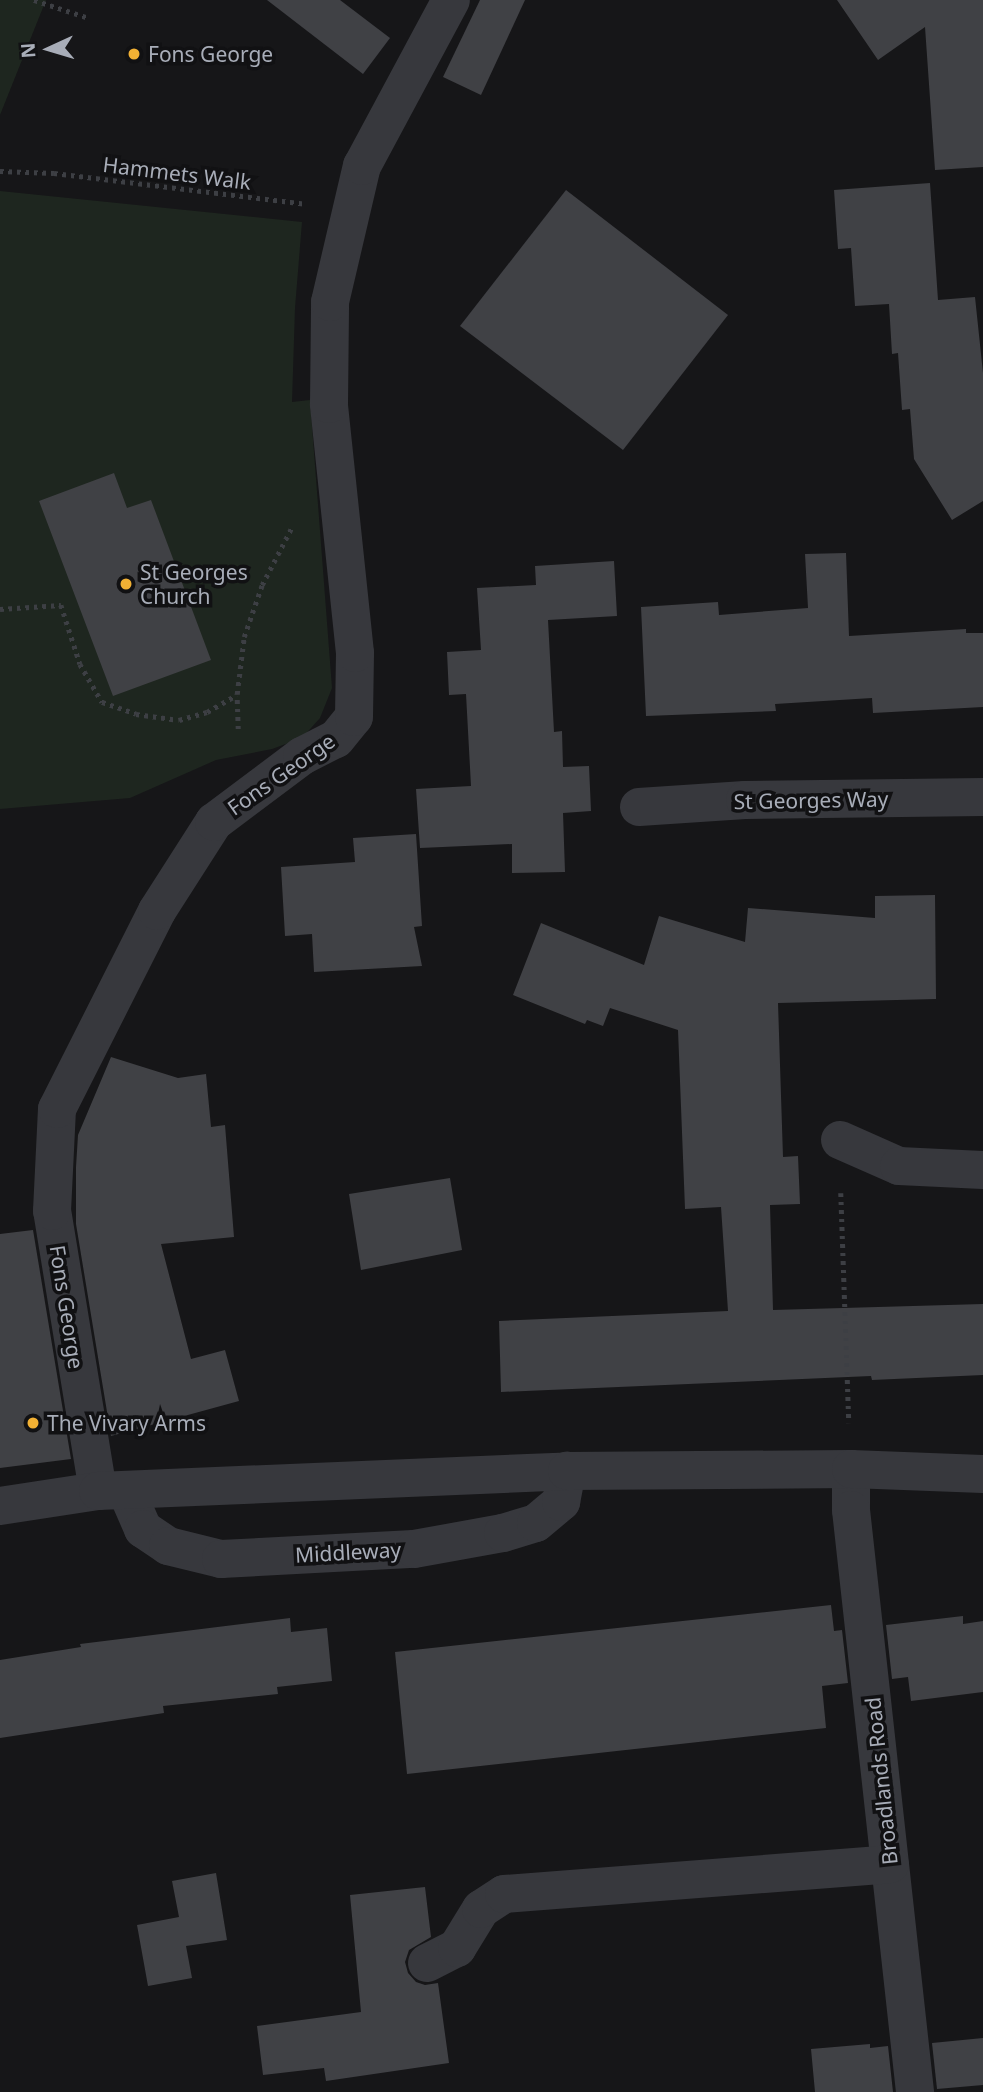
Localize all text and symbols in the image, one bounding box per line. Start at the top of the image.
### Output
north arrow [14,14,84,84]
place label: Fons George [148,41,273,67]
text: N [15,42,42,59]
marker: Fons George [126,46,142,62]
street label: Hammets Walk [101,151,253,195]
place label: St Georges Church [140,559,248,609]
marker: St Georges Church [118,576,134,592]
street label: Fons George [223,728,339,820]
street label: St Georges Way [733,786,889,814]
street label: Fons George [45,1243,89,1371]
place label: The Vivary Arms [47,1410,206,1436]
marker: The Vivary Arms [25,1415,41,1431]
street label: Middleway [294,1537,402,1567]
street label: Broadlands Road [860,1696,902,1866]

